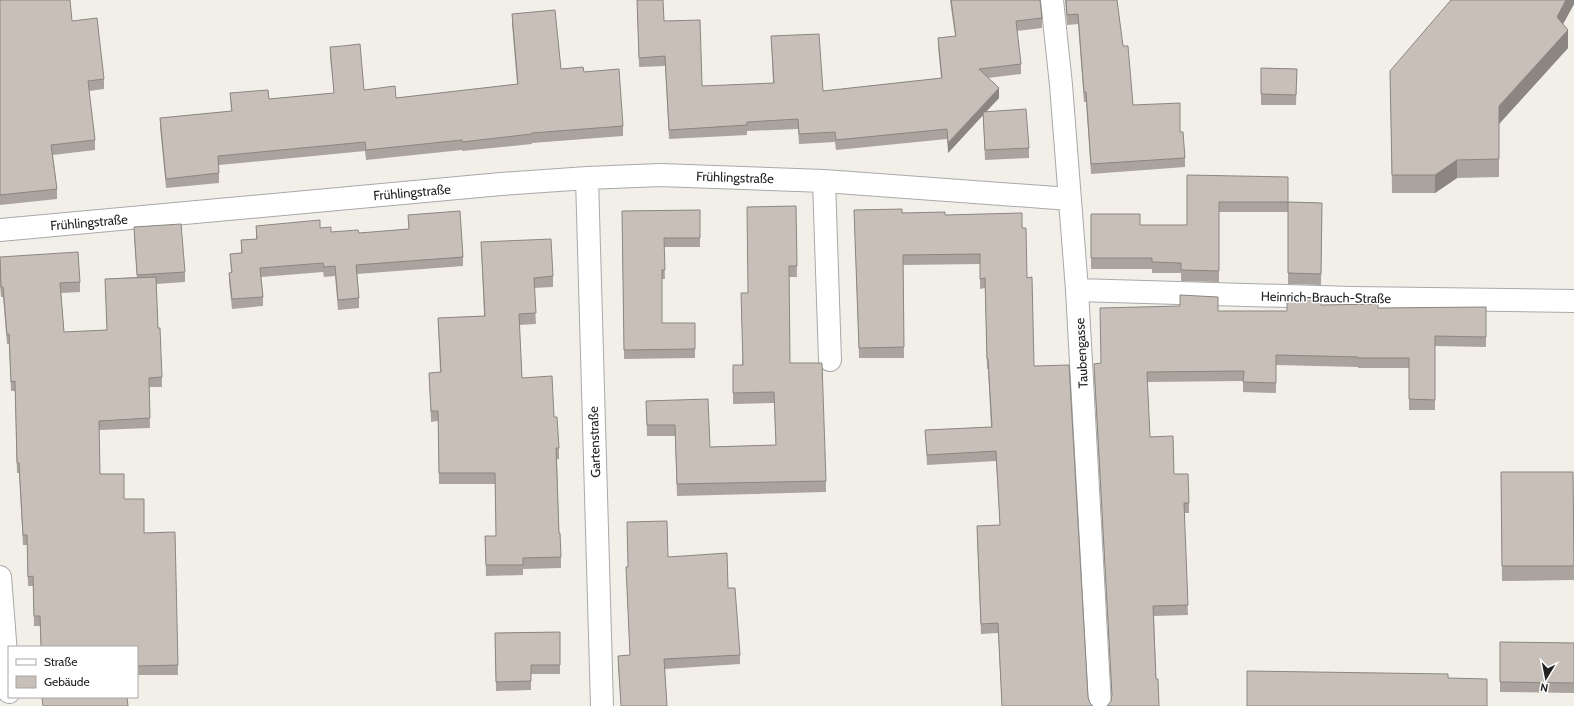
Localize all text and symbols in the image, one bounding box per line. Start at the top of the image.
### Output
street label: Frühlingstraße [696,168,775,186]
street label: Frühlingstraße [373,181,452,203]
street label: Frühlingstraße [50,211,129,233]
street label: Heinrich-Brauch-Straße [1261,288,1392,306]
street label: Taubengasse [1071,317,1091,389]
street label: Gartenstraße [585,406,603,478]
legend [8,646,138,698]
text: Straße [44,654,77,669]
north arrow [1526,658,1566,698]
text: Gebäude [44,674,90,689]
text: N [1539,680,1549,695]

